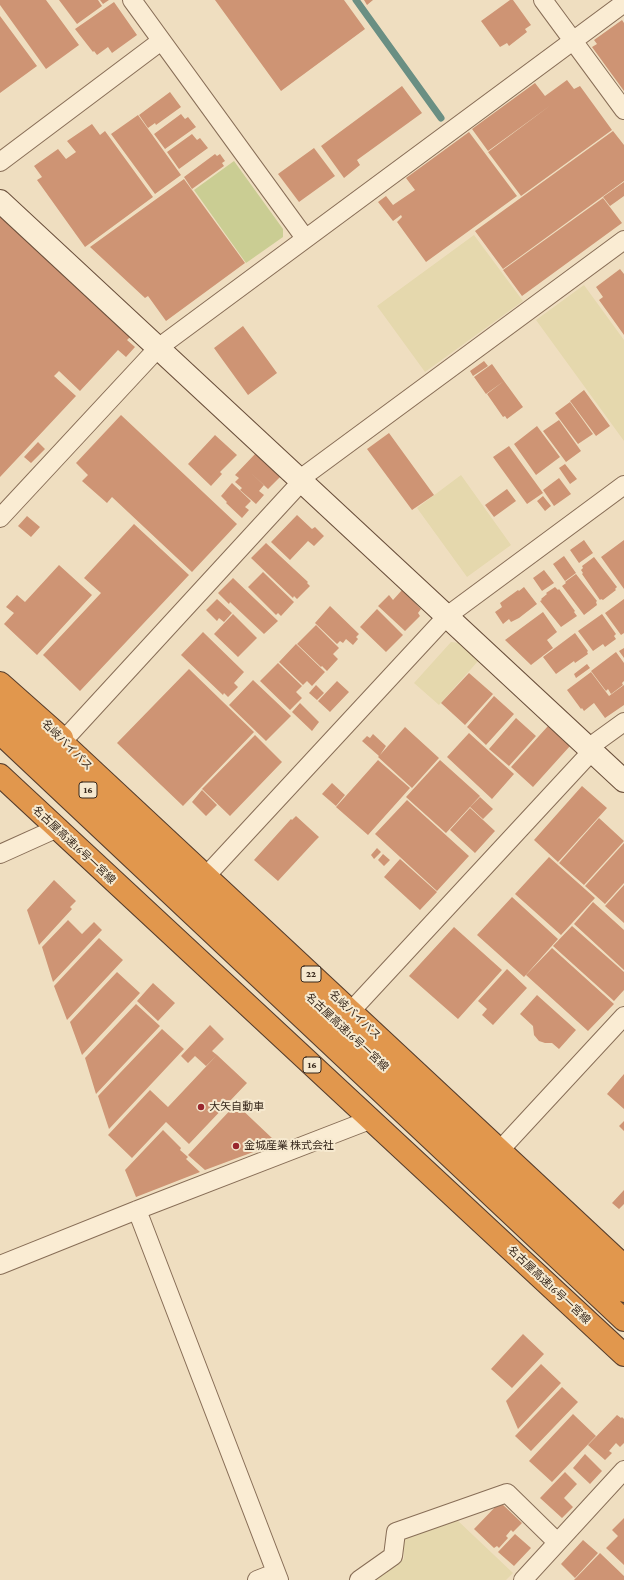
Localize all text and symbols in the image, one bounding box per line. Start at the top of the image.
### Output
street label: 名岐バイパス [39,717,95,773]
road number: 16 [79,782,97,798]
street label: 名古屋高速16号一宮線 [30,803,118,887]
road number: 22 [301,966,321,982]
street label: 名岐バイパス [326,988,384,1042]
street label: 名古屋高速16号一宮線 [303,990,391,1074]
road number: 16 [303,1057,321,1073]
place label: 大矢自動車 [209,1100,264,1114]
marker: 大矢自動車 [196,1102,206,1112]
place label: 金城産業 株式会社 [244,1139,334,1153]
marker: 金城産業 株式会社 [231,1141,241,1151]
street label: 名古屋高速16号一宮線 [505,1243,593,1327]

